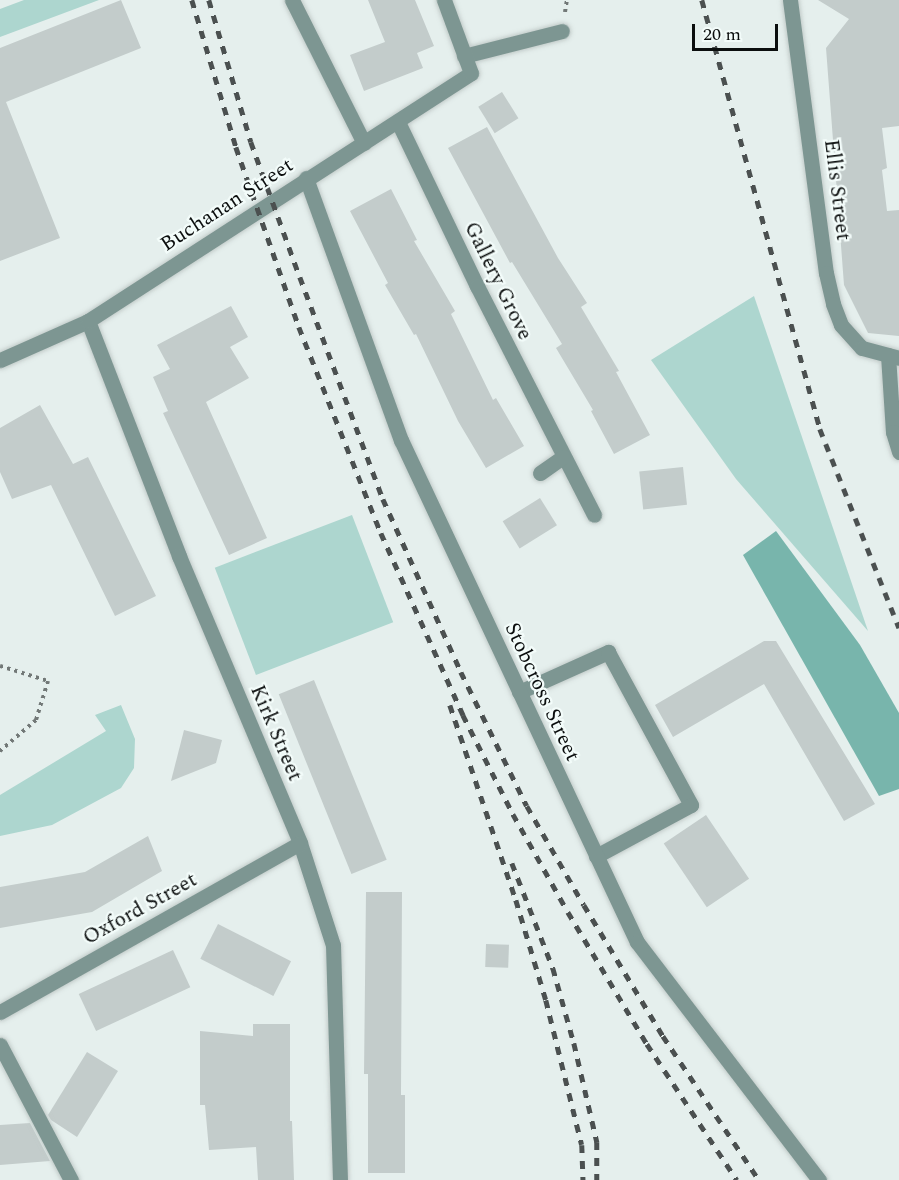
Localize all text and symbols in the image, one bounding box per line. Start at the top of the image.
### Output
scale bar [695,12,780,50]
text: 20 m [703,21,741,48]
street label: Ellis Street [818,138,856,242]
street label: Buchanan Street [156,153,298,257]
street label: Gallery Grove [459,218,537,344]
street label: Stobcross Street [499,619,585,765]
street label: Kirk Street [244,681,308,785]
street label: Oxford Street [79,867,201,951]

